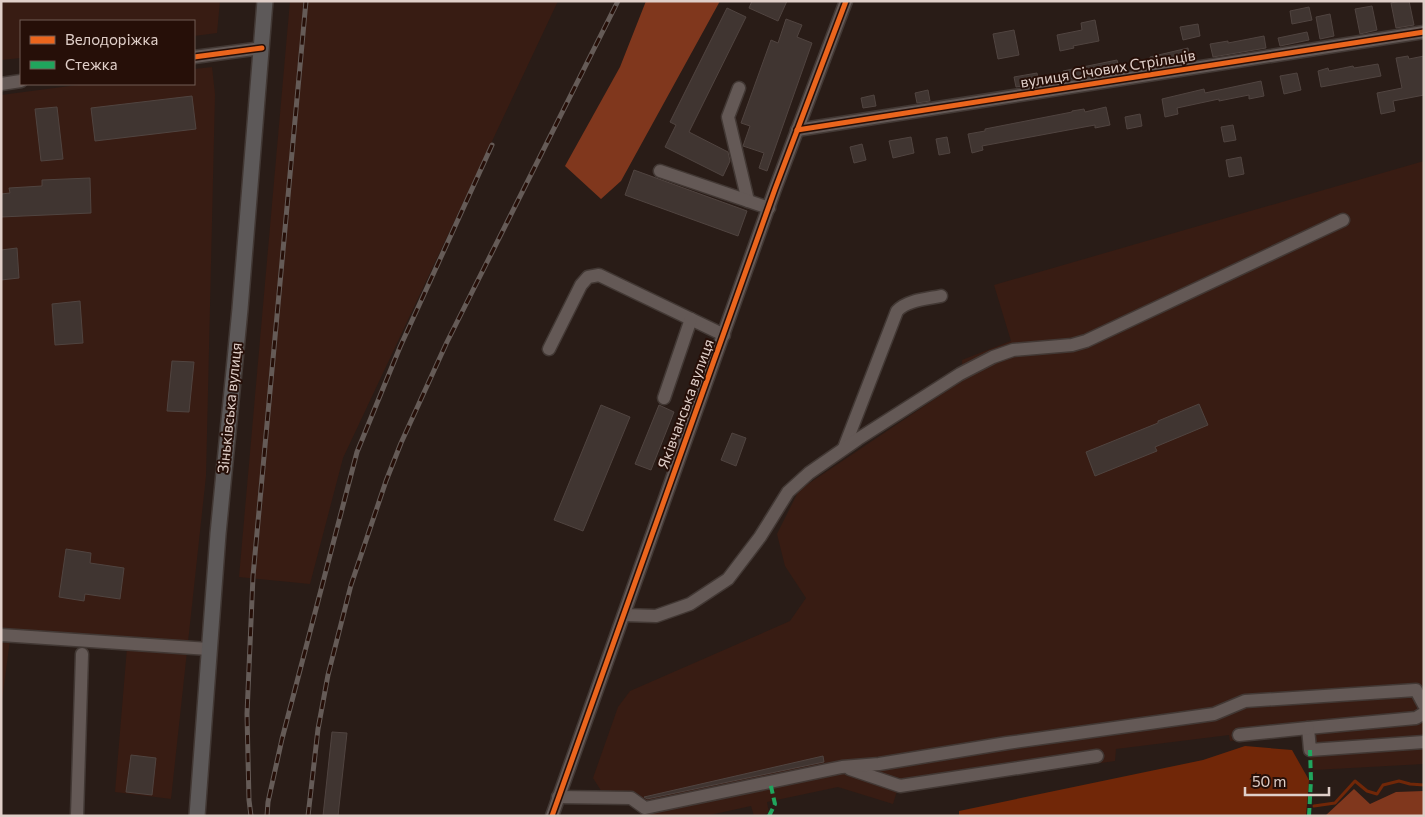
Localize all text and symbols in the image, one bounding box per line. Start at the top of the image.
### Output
legend [20,20,195,85]
text: Велодоріжка [65,30,158,48]
street label: вулиця Січових Стрільців [1019,45,1197,91]
text: Стежка [65,55,118,73]
street label: Яківчанська вулиця [653,336,717,471]
street label: Зіньківська вулиця [213,342,245,474]
scale bar [1245,764,1329,796]
text: 50 m [1252,772,1286,790]

